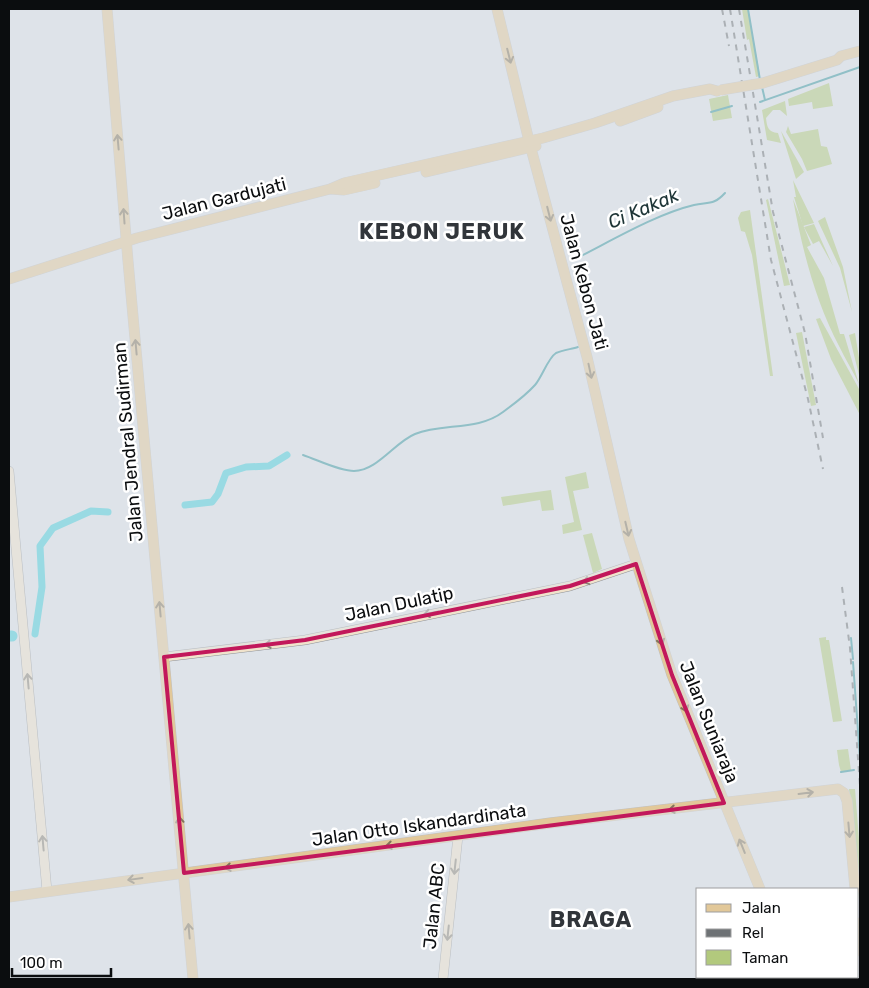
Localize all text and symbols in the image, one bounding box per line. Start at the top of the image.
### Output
one-way arrow [505,48,514,64]
one-way arrow [114,135,123,151]
street label: Jalan Gardujati [160,173,288,225]
water label: Ci Kakak [604,183,682,234]
one-way arrow [545,205,555,221]
one-way arrow [120,208,129,224]
street label: Jalan Kebon Jati [555,211,613,353]
district label: KEBON JERUK [359,218,525,245]
one-way arrow [131,339,140,355]
street label: Jalan Jendral Sudirman [108,341,148,543]
one-way arrow [586,363,596,379]
one-way arrow [623,521,632,537]
one-way arrow [582,575,598,585]
street label: Jalan Dulatip [343,582,455,626]
one-way arrow [155,601,165,617]
one-way arrow [424,609,440,619]
one-way arrow [655,630,665,646]
one-way arrow [264,639,280,649]
street label: Jalan Suniaraja [675,658,743,786]
one-way arrow [23,673,33,689]
one-way arrow [679,697,689,712]
one-way arrow [797,788,813,798]
street label: Jalan Otto Iskandardinata [310,799,528,851]
one-way arrow [668,804,684,814]
one-way arrow [175,816,184,832]
one-way arrow [845,822,854,838]
one-way arrow [38,835,48,851]
one-way arrow [737,839,746,854]
one-way arrow [385,840,401,850]
one-way arrow [450,859,460,875]
one-way arrow [224,862,240,872]
street label: Jalan ABC [419,862,449,950]
one-way arrow [128,874,144,884]
legend [696,888,859,978]
text: Jalan [742,899,781,917]
district label: BRAGA [550,906,632,933]
one-way arrow [184,923,194,939]
text: Rel [742,924,764,942]
one-way arrow [443,925,453,941]
scale bar [12,946,111,978]
text: Taman [742,949,788,967]
text: 100 m [20,954,62,972]

